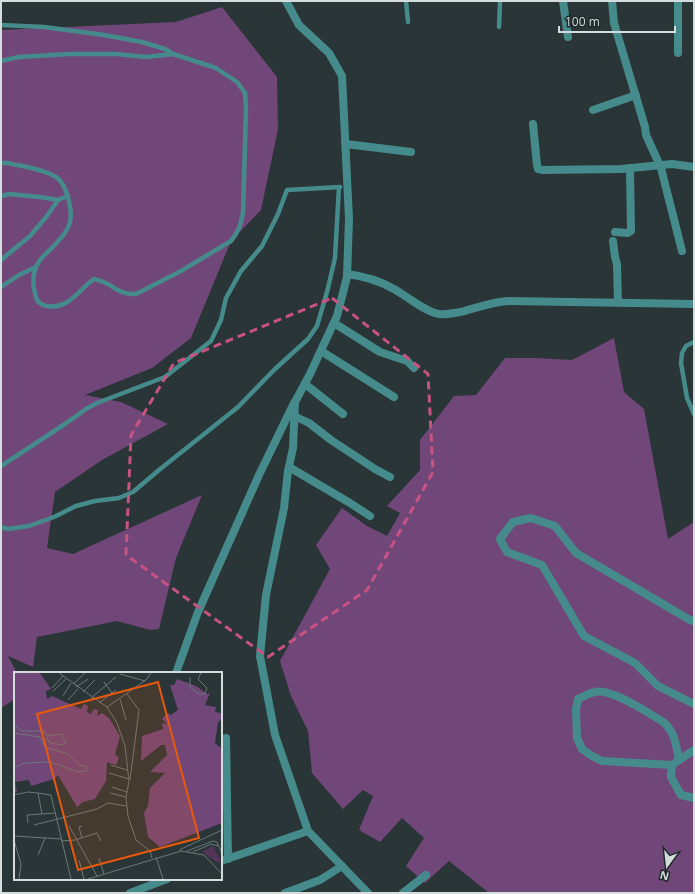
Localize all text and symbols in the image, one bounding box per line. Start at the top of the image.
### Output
scale bar [559,8,675,34]
text: 100 m [565,13,600,30]
inset map [14,672,222,880]
north arrow [647,846,687,886]
text: N [658,868,671,885]

